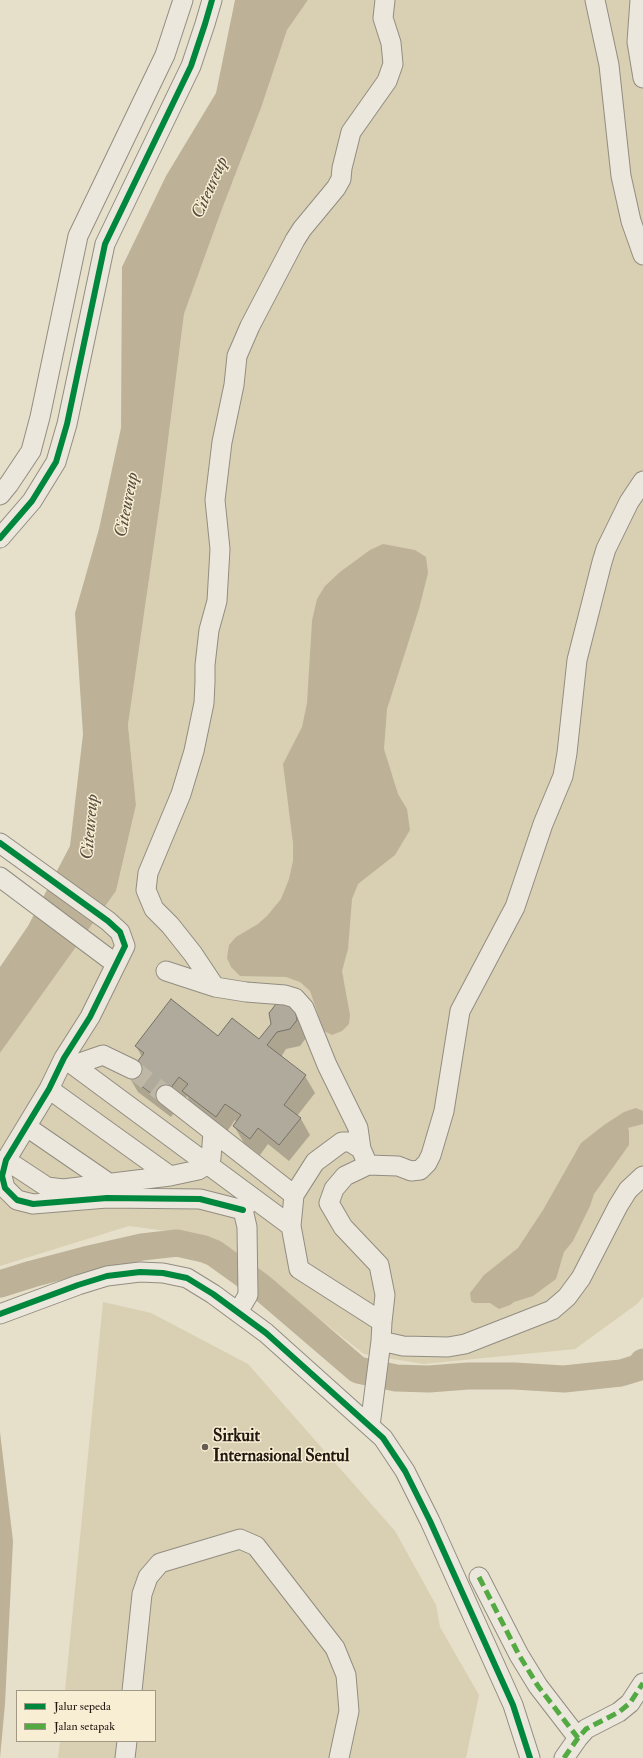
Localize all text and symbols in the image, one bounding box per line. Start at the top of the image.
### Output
water label: Citeureup [188,154,234,222]
water label: Citeureup [111,471,145,539]
water label: Citeureup [77,793,105,861]
place label: Sirkuit Internasional Sentul [213,1427,349,1467]
marker: Sirkuit Internasional Sentul [200,1442,210,1452]
legend [16,1690,156,1742]
text: Jalur sepeda [54,1699,111,1714]
text: Jalan setapak [54,1719,115,1734]

